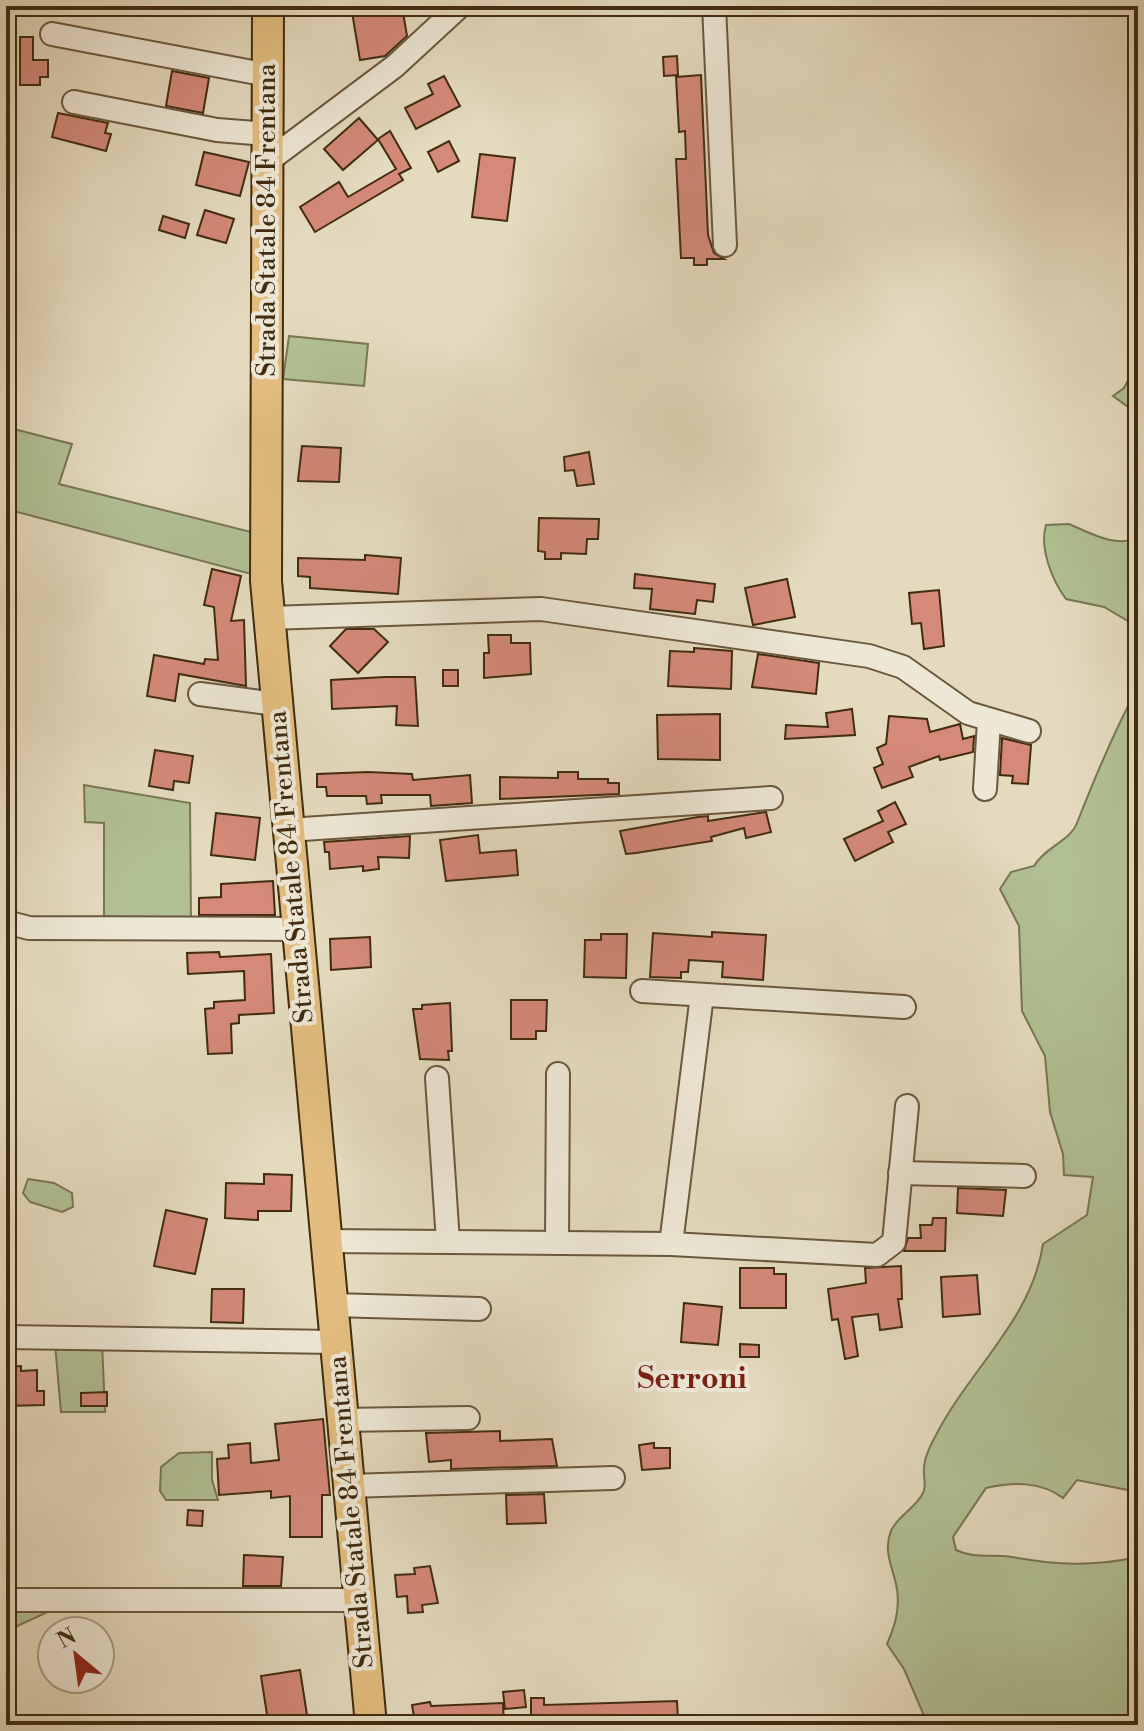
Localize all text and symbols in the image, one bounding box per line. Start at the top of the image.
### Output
street label: Strada Statale 84 Frentana [251,62,283,377]
street label: Strada Statale 84 Frentana [261,709,321,1025]
street label: Strada Statale 84 Frentana [321,1354,381,1670]
district label: Serroni [637,1360,747,1398]
north arrow [36,1615,116,1695]
text: N [53,1623,82,1655]

